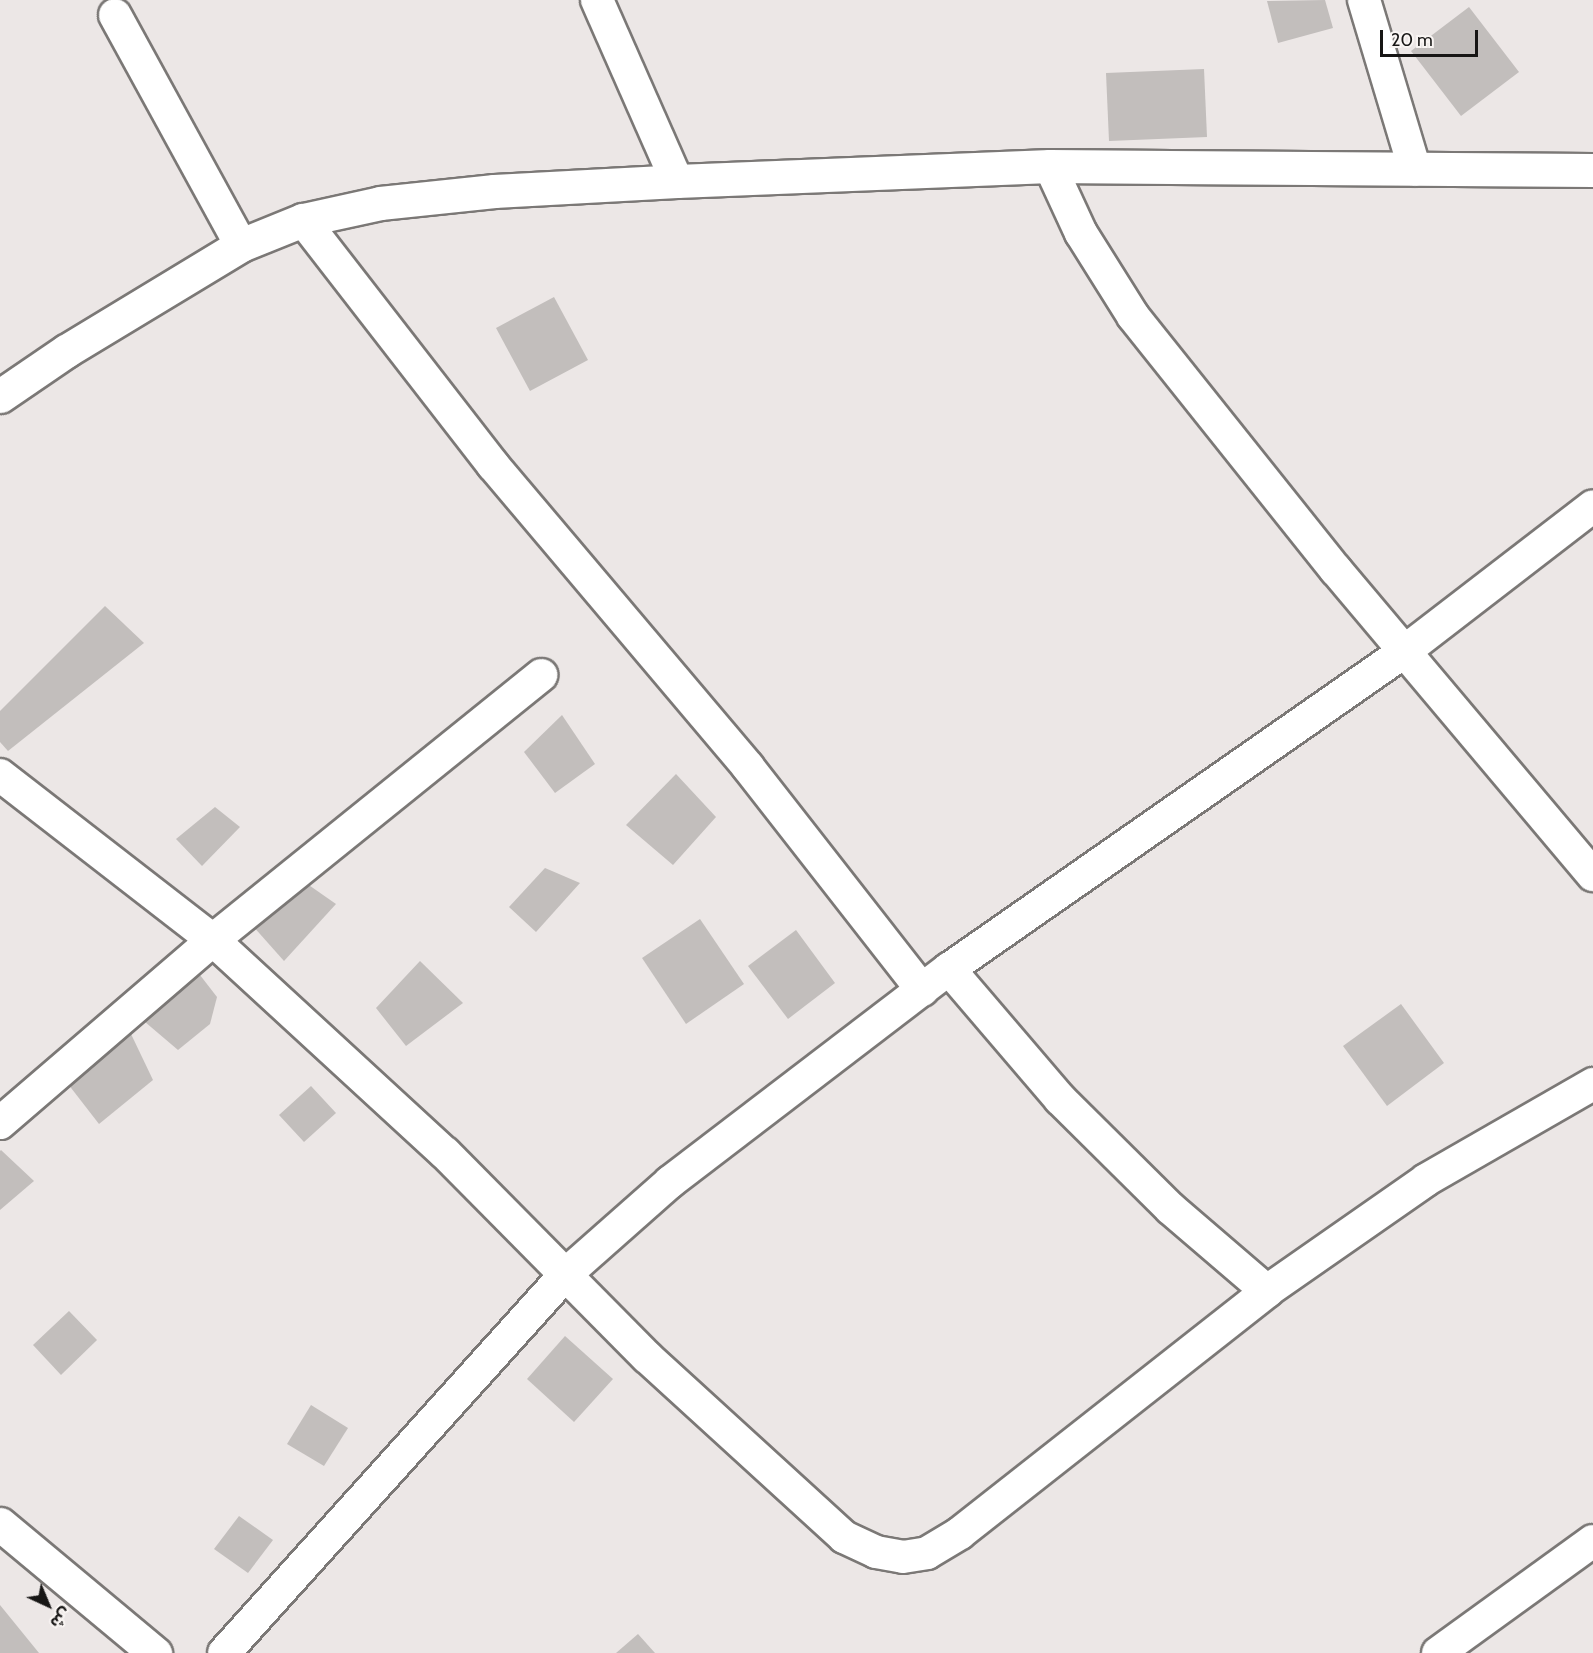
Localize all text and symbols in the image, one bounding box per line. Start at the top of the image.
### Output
scale bar [1383,18,1480,56]
text: 20 m [1391,29,1433,51]
north arrow [18,1575,78,1635]
text: ش [46,1604,75,1633]

